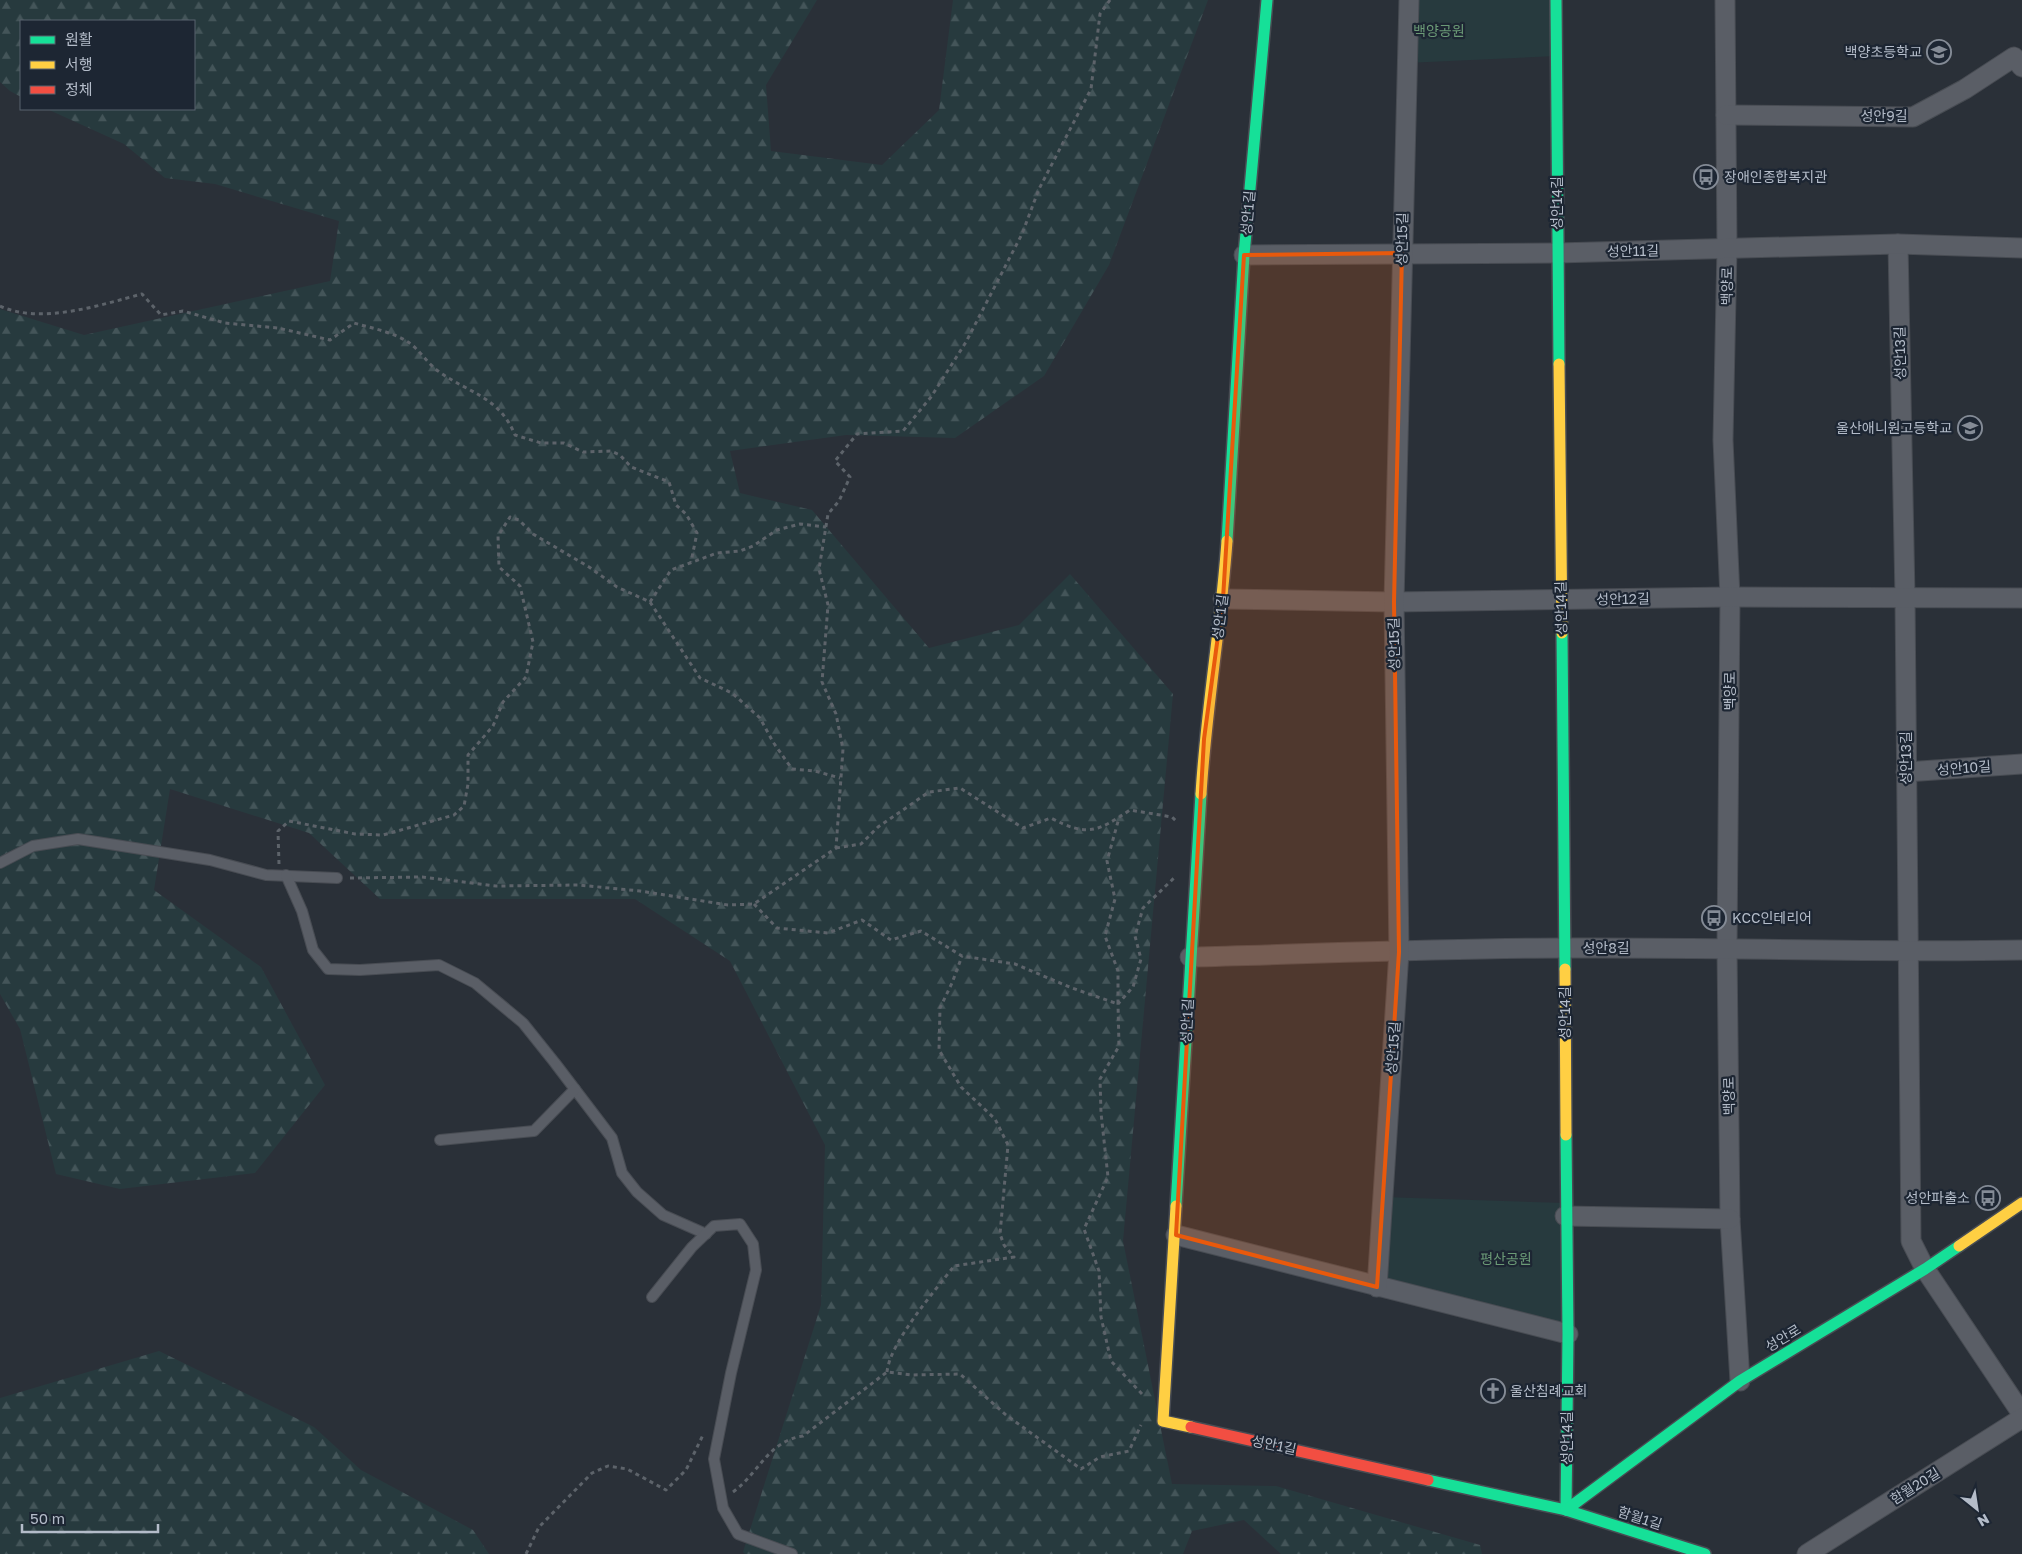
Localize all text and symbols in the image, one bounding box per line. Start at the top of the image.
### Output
legend [20,20,195,110]
park label: 백양공원 [1413,22,1465,39]
text: 원활 [65,30,93,48]
school or university icon: 백양초등학교 [1926,39,1952,65]
place label: 백양초등학교 [1845,43,1922,60]
text: 서행 [65,55,93,73]
text: 정체 [65,80,93,98]
street label: 성안9길 [1860,107,1908,124]
bus stop icon: 장애인종합복지관 [1693,164,1719,190]
place label: 장애인종합복지관 [1724,168,1827,185]
street label: 성안14길 [1548,176,1565,230]
street label: 성안1길 [1237,190,1258,236]
street label: 성안15길 [1393,212,1410,266]
street label: 성안11길 [1607,242,1659,259]
street label: 백양로 [1718,266,1735,305]
street label: 성안13길 [1891,326,1908,380]
school or university icon: 울산애니원고등학교 [1957,415,1983,441]
place label: 울산애니원고등학교 [1836,419,1952,436]
street label: 성안14길 [1552,581,1569,635]
street label: 성안12길 [1596,590,1650,607]
street label: 성안1길 [1208,593,1231,641]
street label: 성안15길 [1385,617,1402,671]
street label: 백양로 [1721,672,1738,710]
street label: 성안13길 [1897,731,1914,785]
street label: 성안10길 [1936,757,1992,778]
bus stop icon: KCC인테리어 [1701,905,1727,931]
place label: KCC인테리어 [1732,909,1812,926]
street label: 성안8길 [1582,939,1630,956]
street label: 성안14길 [1556,986,1573,1040]
street label: 성안1길 [1177,998,1196,1044]
street label: 성안15길 [1382,1021,1403,1075]
street label: 백양로 [1720,1076,1737,1115]
bus stop icon: 성안파출소 [1975,1185,2001,1211]
place label: 성안파출소 [1906,1189,1970,1206]
park label: 평산공원 [1480,1250,1532,1267]
street label: 성안로 [1762,1320,1804,1355]
church icon: 울산침례교회 [1480,1378,1506,1404]
place label: 울산침례교회 [1510,1382,1587,1399]
street label: 성안14길 [1558,1411,1575,1465]
street label: 성안1길 [1250,1431,1298,1458]
street label: 함월20길 [1887,1464,1943,1507]
north arrow [1952,1484,2002,1534]
scale bar [22,1502,159,1534]
street label: 함월1길 [1616,1502,1664,1533]
text: 50 m [30,1509,65,1527]
text: N [1975,1511,1993,1531]

